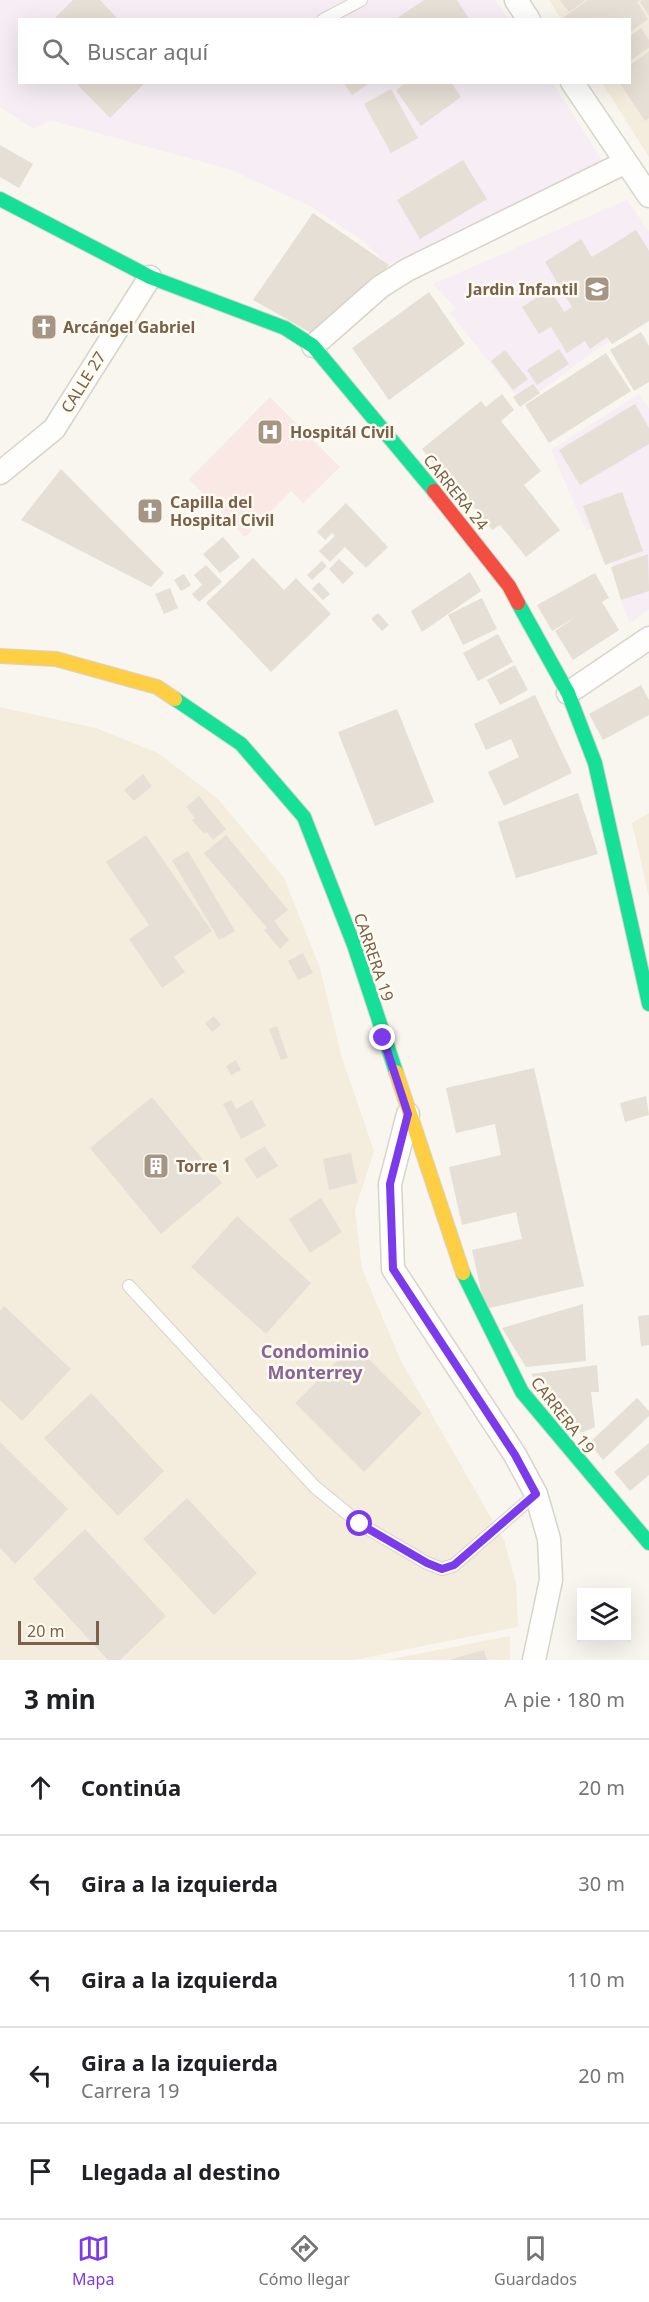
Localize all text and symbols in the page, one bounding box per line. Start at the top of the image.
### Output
search box [18,18,631,84]
icon: search [39,35,72,68]
text: Buscar aquí [87,36,208,66]
school or university icon: Jardin Infantil [582,274,612,304]
place label: Jardin Infantil [466,278,578,300]
church icon: Arcángel Gabriel [29,312,59,342]
place label: Arcángel Gabriel [63,316,195,338]
street label: CALLE 27 [56,347,110,417]
hospital icon: Hospitál Civil [255,417,285,447]
place label: Hospitál Civil [290,421,394,443]
street label: CARRERA 24 [419,449,493,535]
place label: Capilla del Hospital Civil [170,491,274,531]
church icon: Capilla del Hospital Civil [135,496,165,526]
street label: CARRERA 19 [349,910,399,1004]
route end [369,1024,395,1050]
building icon: Torre 1 [141,1151,171,1181]
place label: Torre 1 [176,1155,231,1177]
district label: Condominio Monterrey [261,1339,369,1384]
street label: CARRERA 19 [526,1372,600,1458]
route start [346,1510,372,1536]
map controls [577,1588,631,1642]
button: layers [577,1588,631,1642]
scale bar [18,1618,99,1646]
text: 20 m [27,1620,64,1642]
text: 3 min [24,1681,96,1717]
text: A pie · 180 m [504,1686,625,1713]
icon: ahead [24,1771,57,1804]
text: Continúa [81,1772,181,1802]
text: 20 m [578,1774,625,1801]
icon: left [24,1867,57,1900]
text: Gira a la izquierda [81,1868,278,1898]
text: 30 m [578,1870,625,1897]
icon: left [24,1963,57,1996]
text: Gira a la izquierda [81,1964,278,1994]
text: 110 m [567,1966,625,1993]
text: Gira a la izquierda [81,2047,278,2077]
icon: left [24,2059,57,2092]
text: 20 m [578,2062,625,2089]
text: Carrera 19 [81,2077,179,2104]
icon: arrive [24,2155,57,2188]
text: Llegada al destino [81,2156,281,2186]
tab: Mapa [72,2232,114,2290]
tab: Cómo llegar [259,2232,350,2290]
tab: Guardados [494,2232,577,2290]

